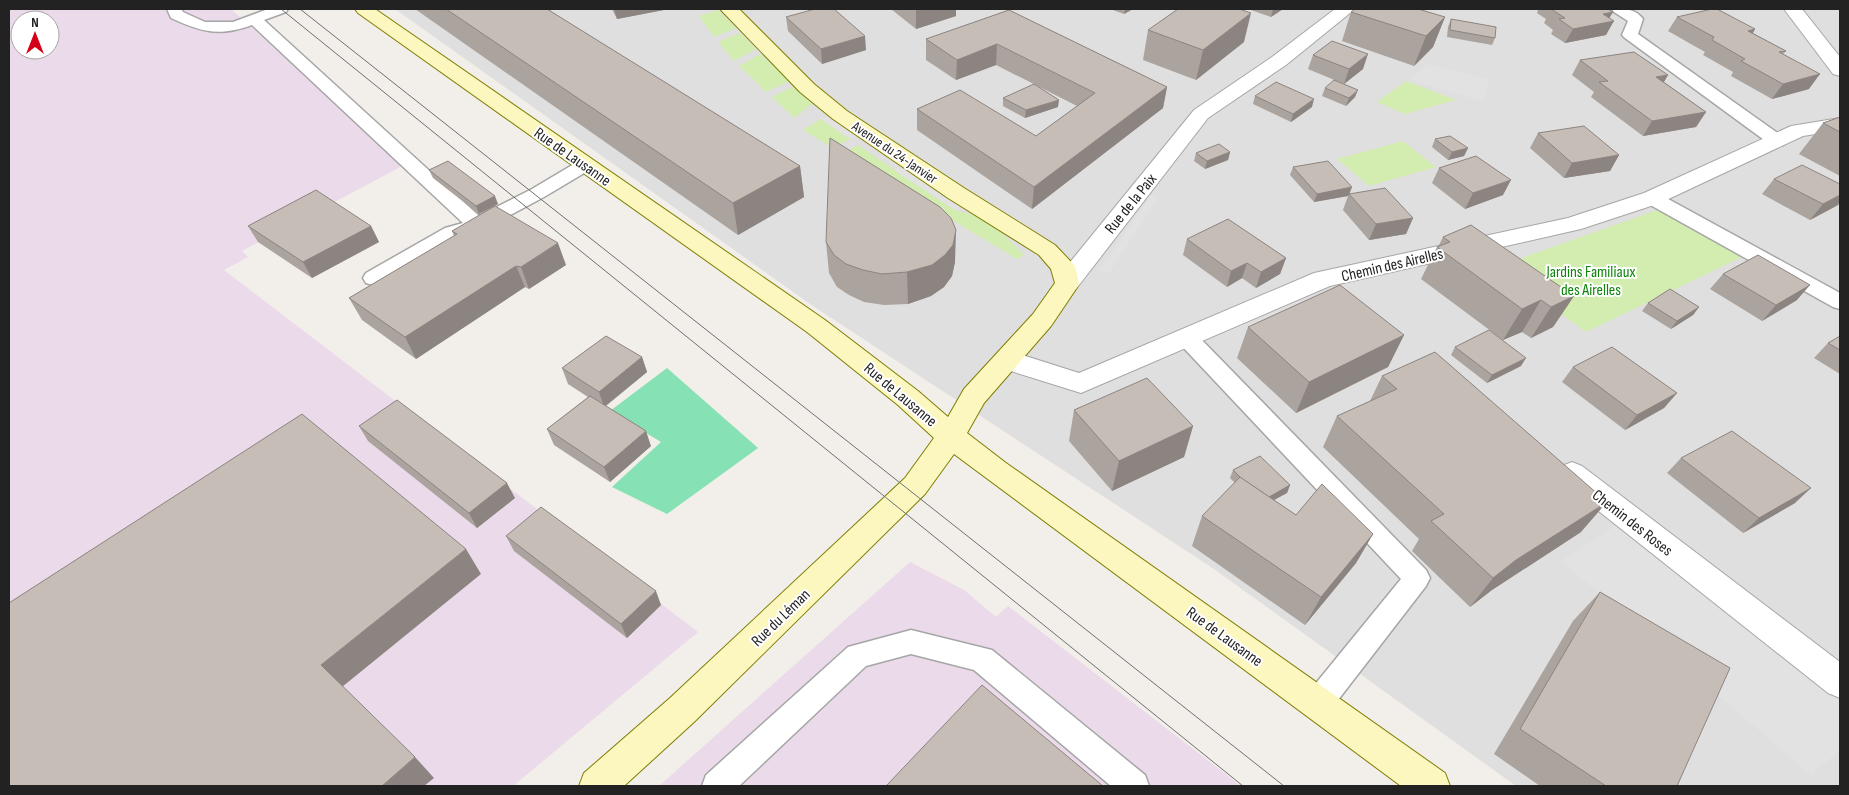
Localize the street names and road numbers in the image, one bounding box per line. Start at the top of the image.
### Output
street label: Avenue du 24-Janvier [848,117,941,187]
street label: Rue de Lausanne [530,124,614,191]
street label: Rue de la Paix [1101,170,1161,238]
street label: Chemin des Airelles [1340,244,1445,286]
street label: Rue de Lausanne [860,359,940,431]
street label: Chemin des Roses [1588,486,1676,561]
street label: Rue du Léman [748,585,814,651]
street label: Rue de Lausanne [1182,603,1266,671]

